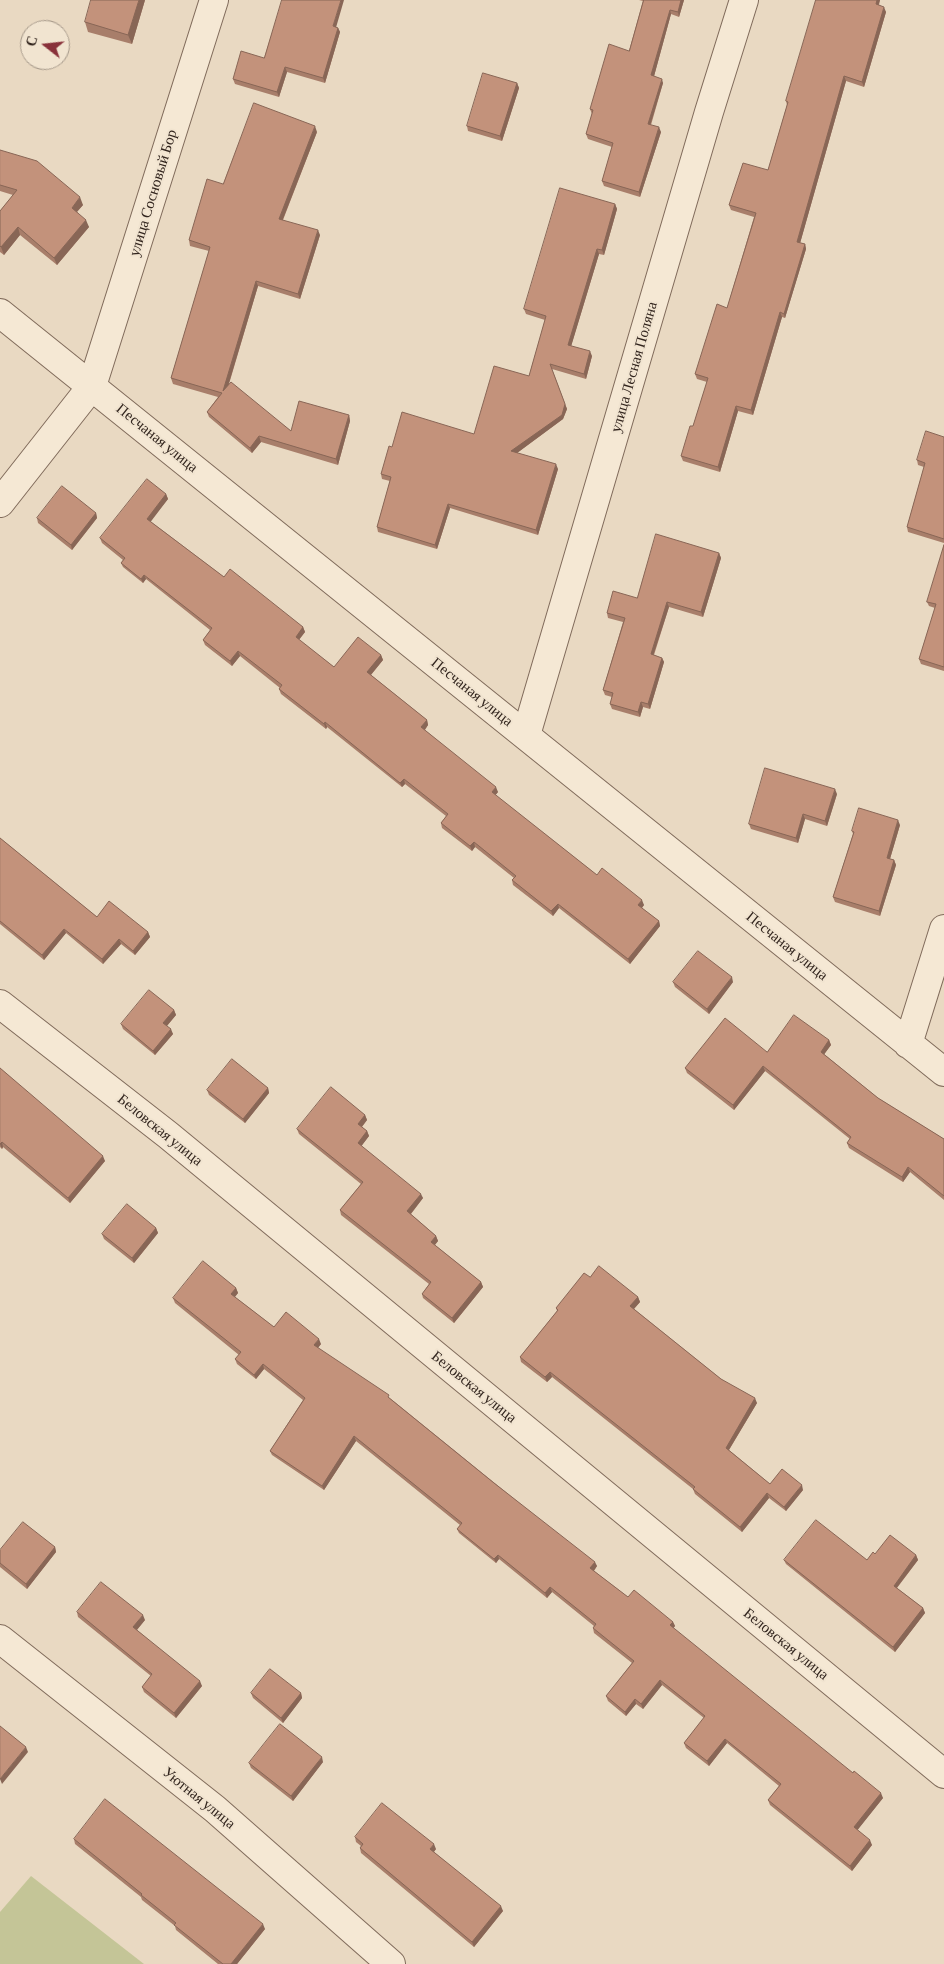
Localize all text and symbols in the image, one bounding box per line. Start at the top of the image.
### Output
north arrow [20,20,70,70]
text: С [22,34,41,48]
street label: улица Сосновый Бор [125,127,181,259]
street label: улица Лесная Поляна [607,300,661,434]
street label: Песчаная улица [113,400,201,476]
street label: Песчаная улица [428,654,516,730]
street label: Песчаная улица [743,908,831,984]
street label: Беловская улица [114,1090,206,1170]
street label: Беловская улица [428,1347,520,1427]
street label: Беловская улица [740,1604,832,1684]
street label: Уютная улица [159,1763,239,1833]

